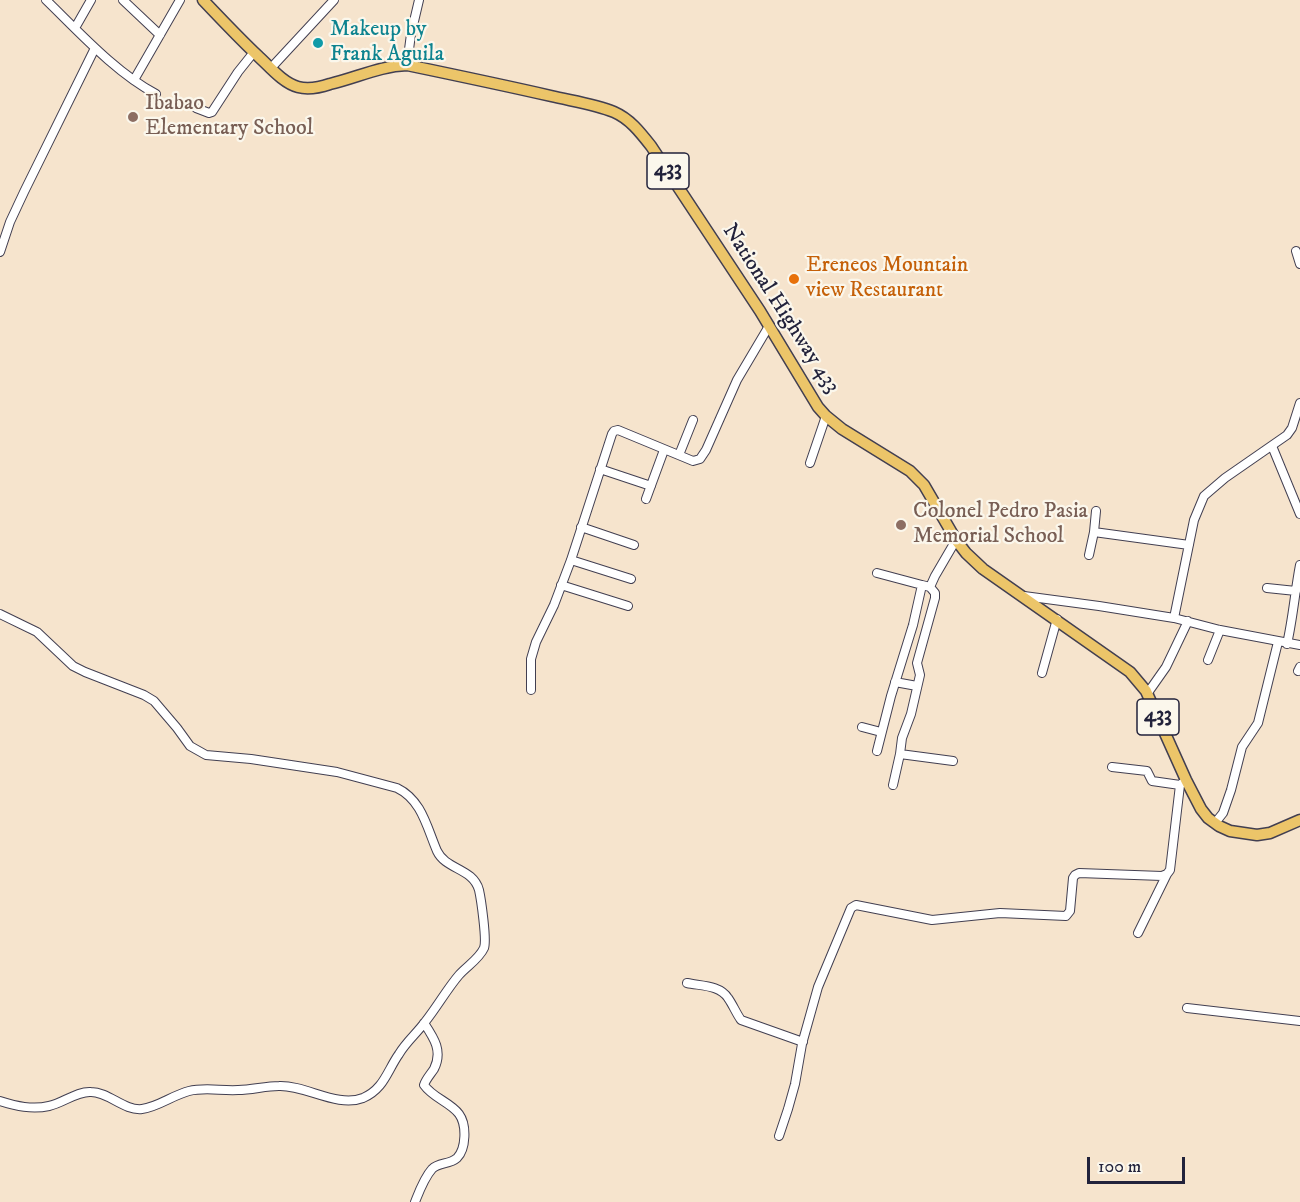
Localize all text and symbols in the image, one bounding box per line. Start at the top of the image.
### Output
place label: Makeup by Frank Aguila [330,17,444,68]
marker: Makeup by Frank Aguila [311,36,325,50]
place label: Ibabao Elementary School [145,91,313,142]
marker: Ibabao Elementary School [126,110,140,124]
road number: 433 [647,153,689,189]
street label: National Highway 433 [715,220,845,398]
place label: Ereneos Mountain view Restaurant [806,253,968,304]
marker: Ereneos Mountain view Restaurant [787,272,801,286]
place label: Colonel Pedro Pasia Memorial School [913,499,1088,550]
marker: Colonel Pedro Pasia Memorial School [894,518,908,532]
road number: 433 [1137,699,1179,735]
scale bar [1090,1145,1188,1183]
text: 100 m [1098,1156,1141,1178]

